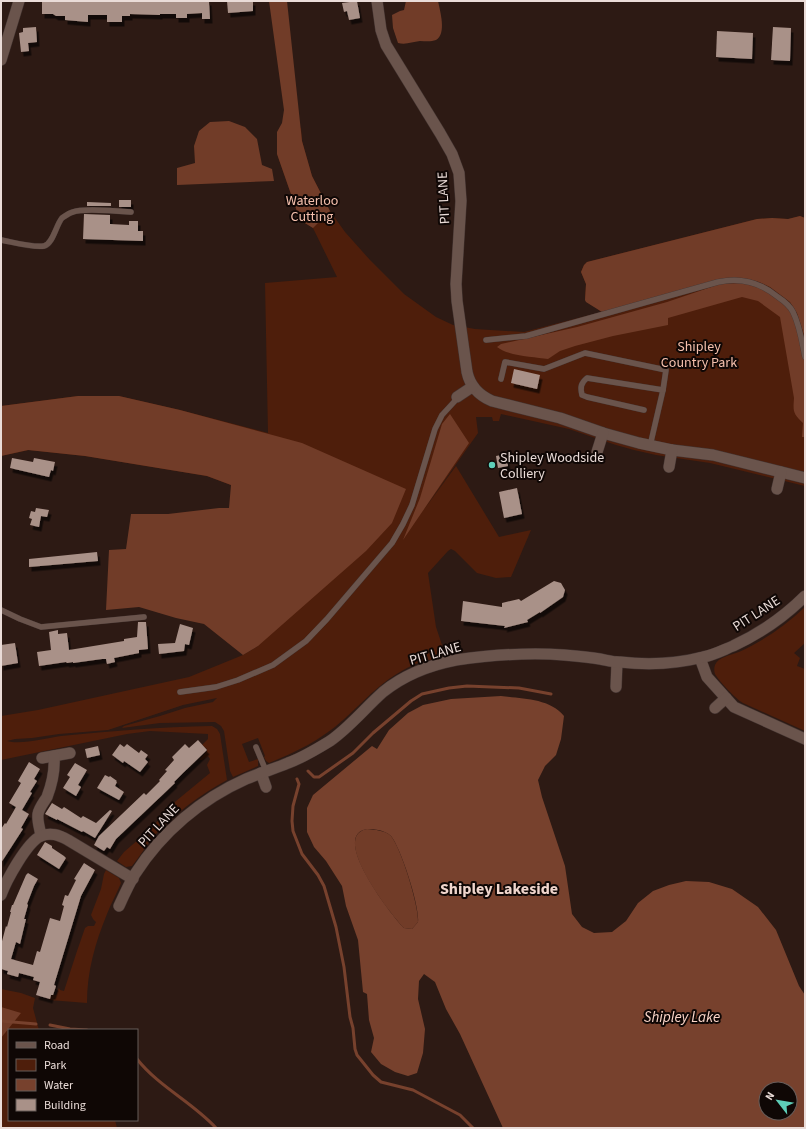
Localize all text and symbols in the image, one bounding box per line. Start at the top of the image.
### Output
street label: PIT LANE [433,171,455,225]
park label: Waterloo Cutting [286,191,338,227]
park label: Shipley Country Park [661,337,737,373]
place label: Shipley Woodside Colliery [500,448,604,484]
marker: Shipley Woodside Colliery [487,460,497,470]
street label: PIT LANE [729,591,784,637]
street label: PIT LANE [407,637,463,671]
street label: PIT LANE [133,800,184,852]
district label: Shipley Lakeside [440,878,558,900]
water label: Shipley Lake [644,1007,720,1028]
legend [8,1029,138,1121]
text: Road [44,1037,70,1054]
text: Park [44,1057,66,1074]
text: Water [44,1077,74,1094]
north arrow [758,1081,798,1121]
text: N [762,1089,778,1103]
text: Building [44,1097,86,1114]

